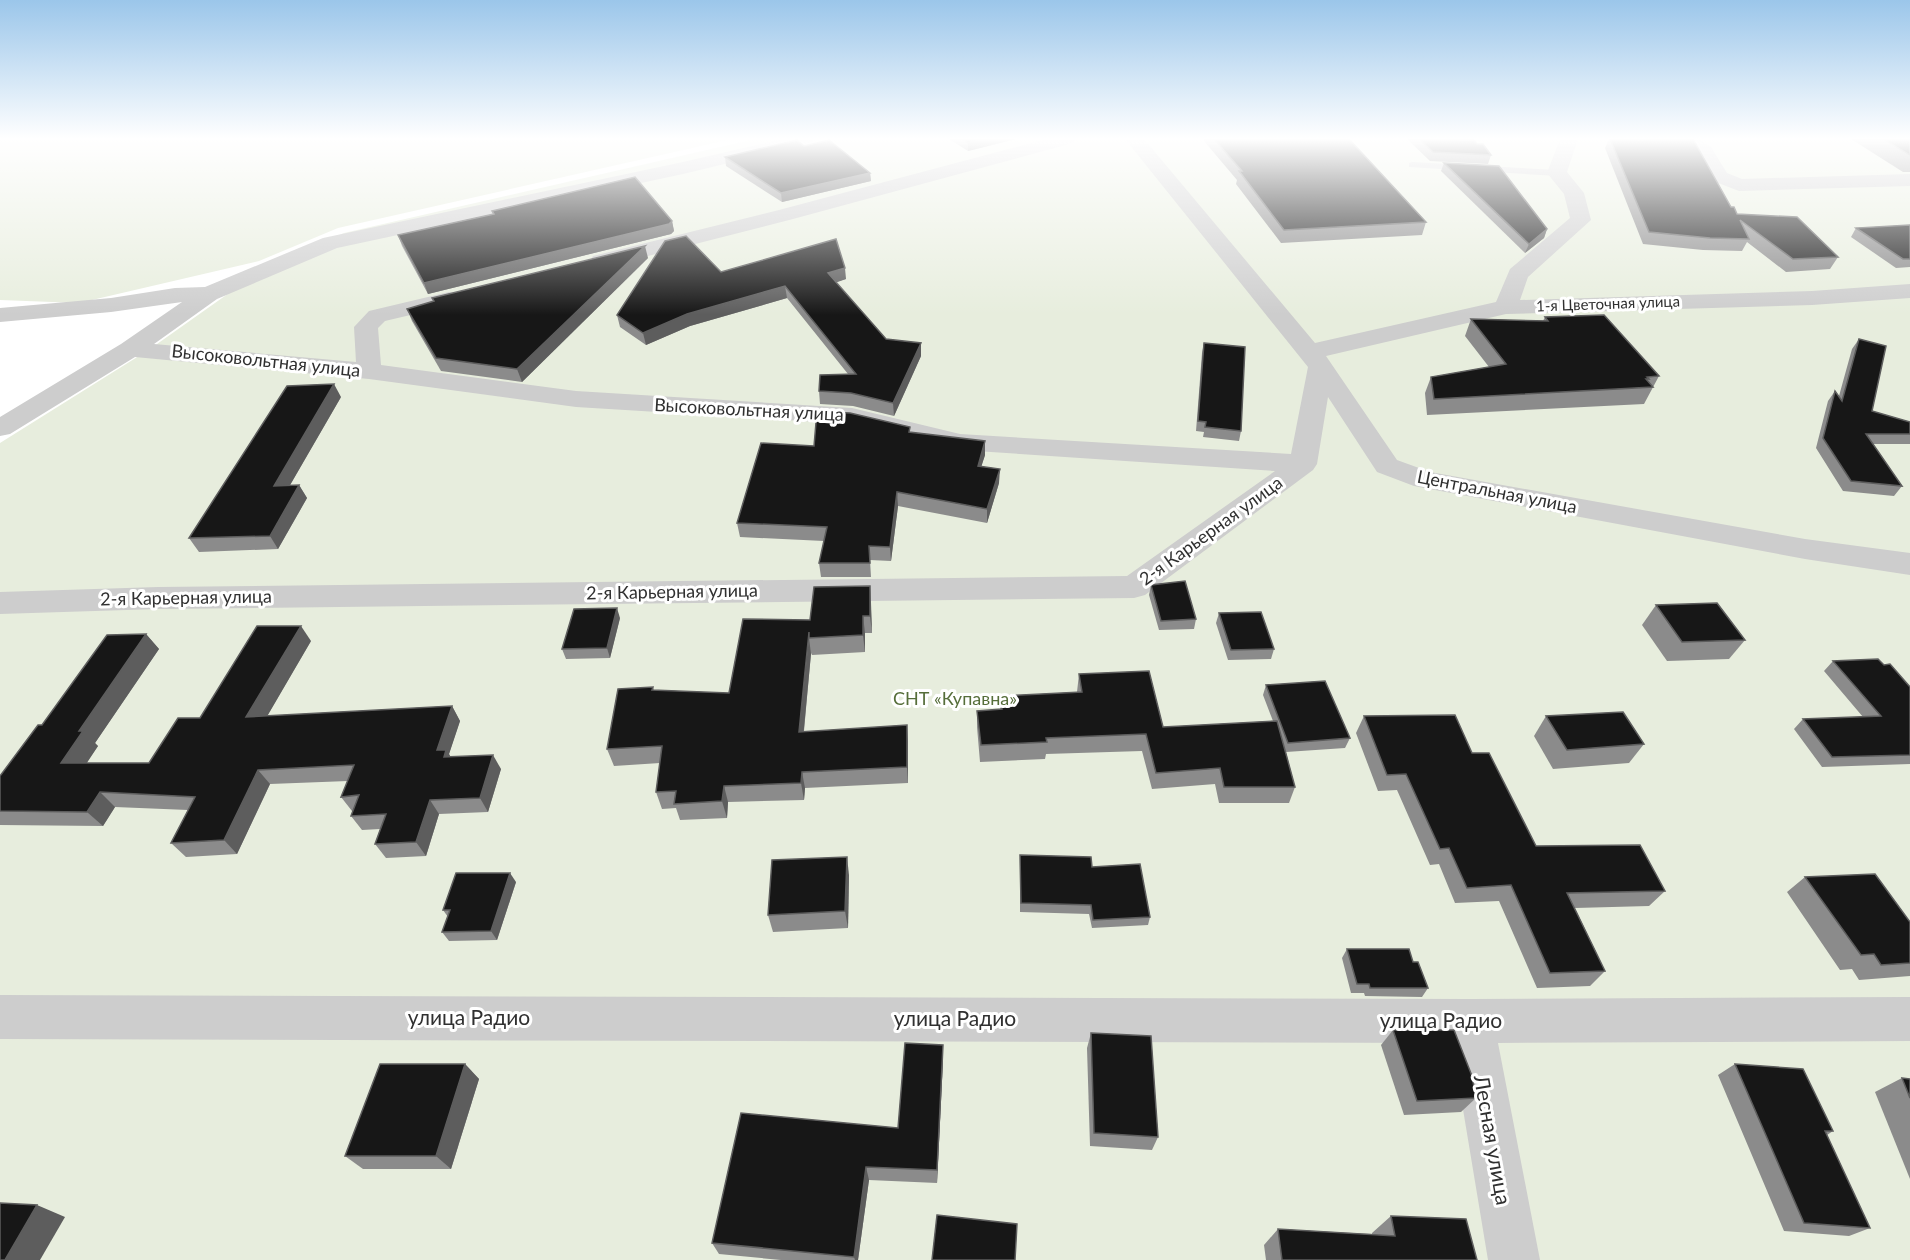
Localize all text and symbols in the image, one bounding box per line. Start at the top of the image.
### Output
street label: 1-я Цветочная улица [1536,291,1680,315]
street label: Высоковольтная улица [171,339,362,381]
street label: Высоковольтная улица [654,393,844,425]
street label: Центральная улица [1416,465,1579,517]
street label: 2-я Карьерная улица [1135,471,1286,589]
street label: 2-я Карьерная улица [586,579,758,603]
street label: 2-я Карьерная улица [100,585,272,609]
park label: СНТ «Купавна» [893,687,1017,709]
street label: улица Радио [408,1004,530,1029]
street label: улица Радио [894,1005,1016,1030]
street label: улица Радио [1380,1007,1502,1032]
street label: Лесная улица [1470,1072,1517,1207]

